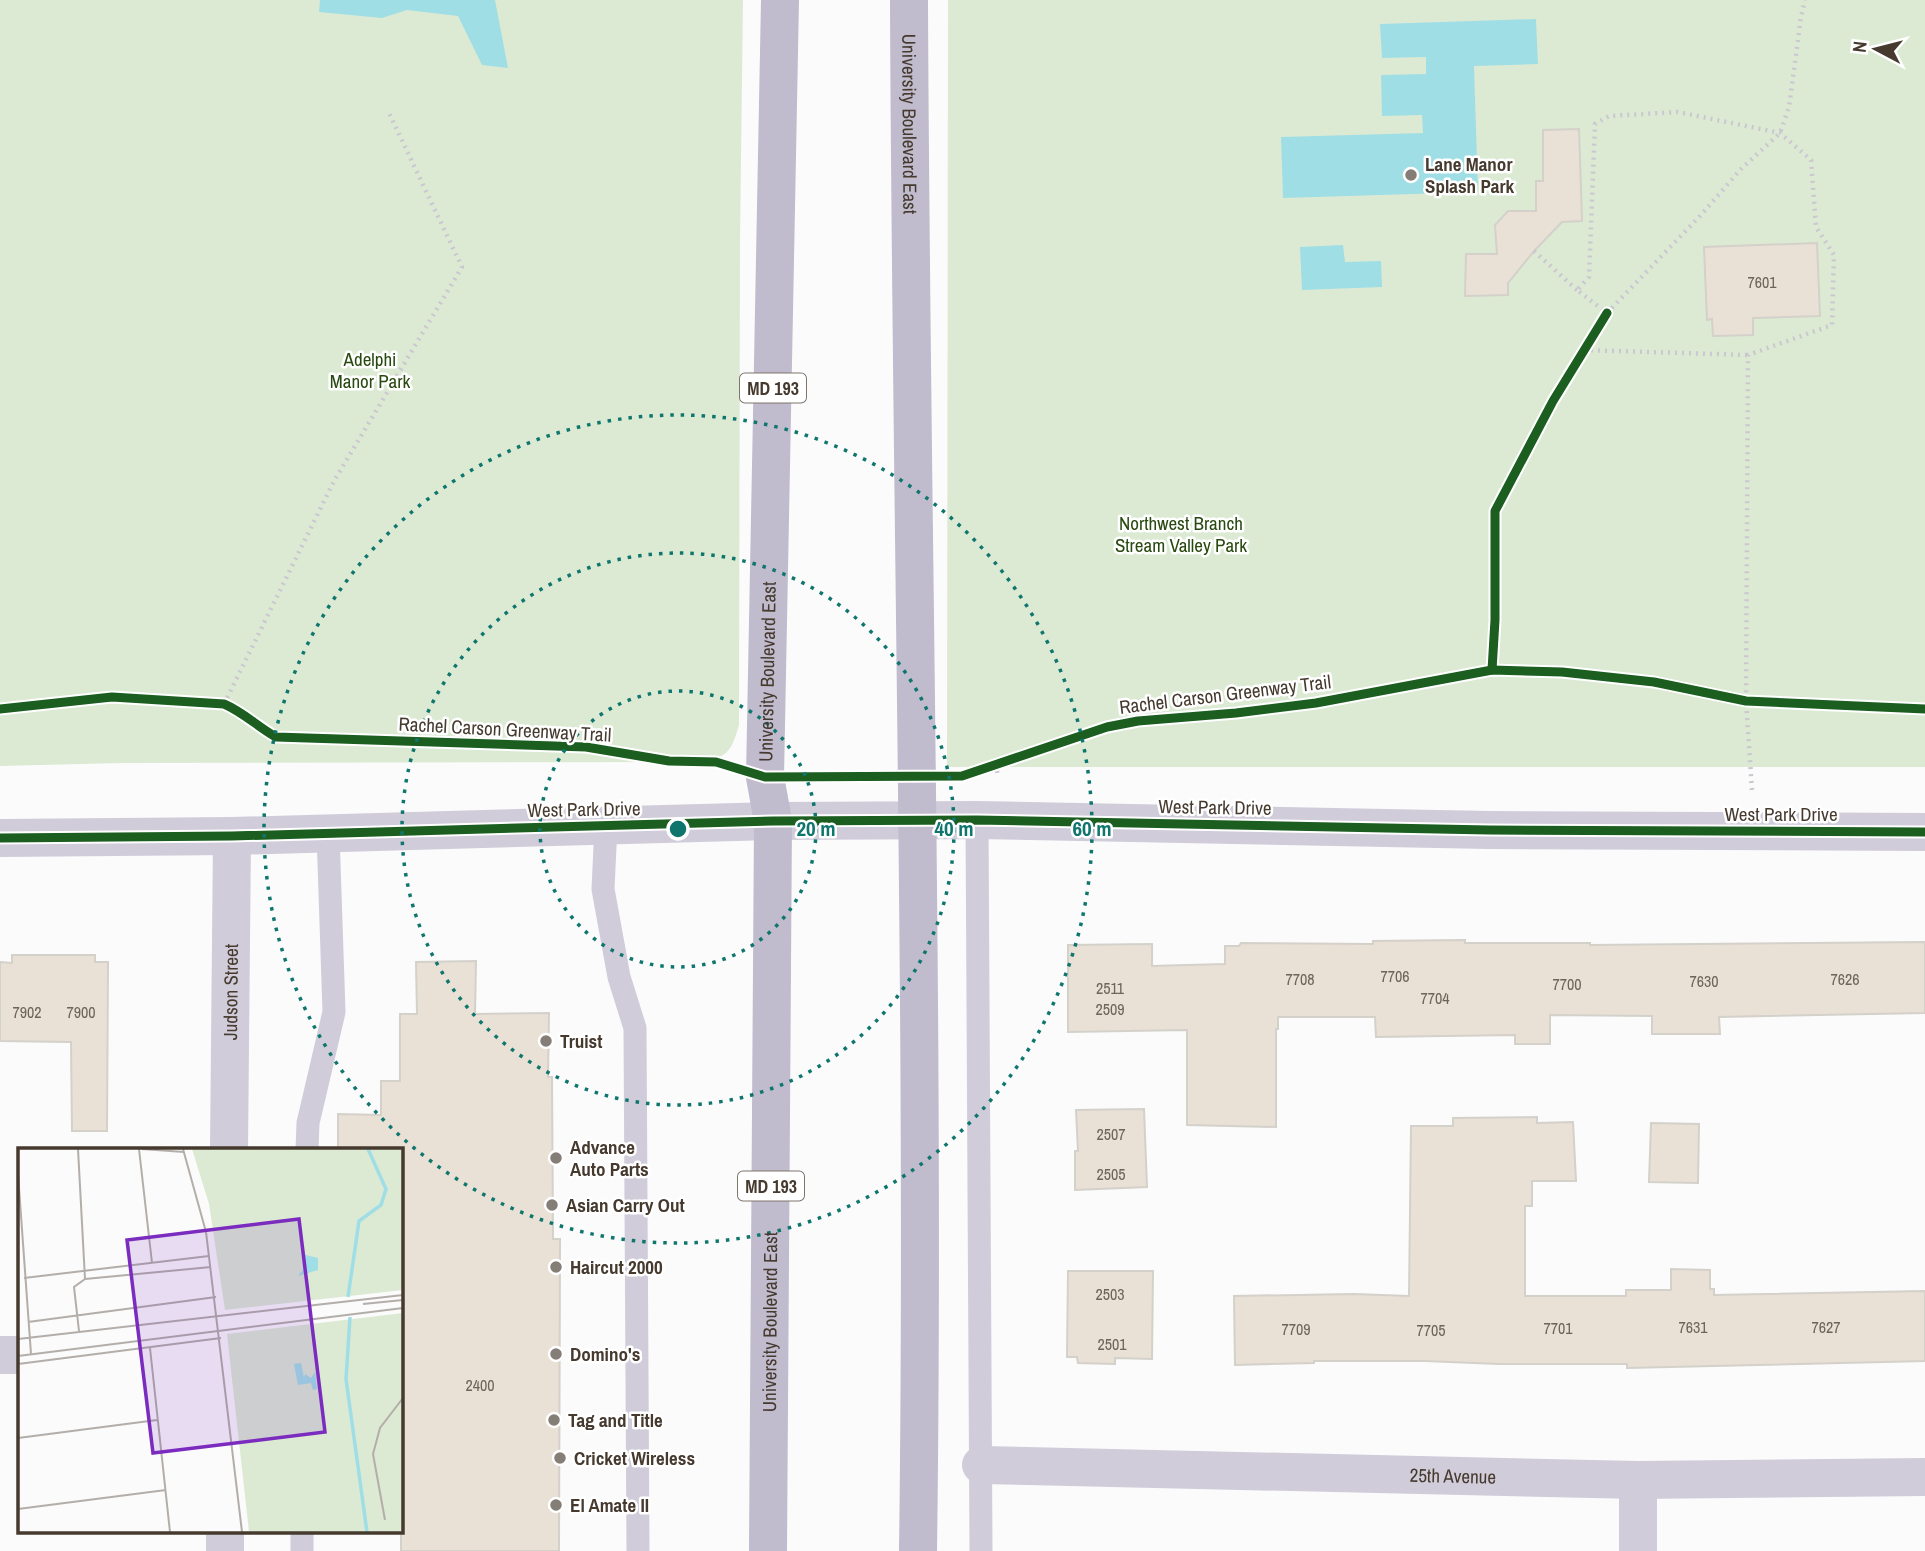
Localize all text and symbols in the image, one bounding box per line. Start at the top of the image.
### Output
north arrow [1841,14,1911,84]
street label: University Boulevard East [896,34,923,215]
text: N [1846,40,1873,54]
place label: Lane Manor Splash Park [1425,151,1515,199]
marker: Lane Manor Splash Park [1403,167,1419,183]
house number: 7601 [1747,271,1777,293]
park label: Adelphi Manor Park [330,346,410,394]
road number: MD 193 [740,374,806,402]
park label: Northwest Branch Stream Valley Park [1115,510,1247,558]
street label: University Boulevard East [752,581,782,762]
street label: Rachel Carson Greenway Trail [1118,668,1332,720]
street label: Rachel Carson Greenway Trail [398,710,612,748]
street label: West Park Drive [1158,793,1272,821]
street label: West Park Drive [527,795,641,823]
street label: West Park Drive [1724,801,1838,827]
text: 20 m [796,814,836,843]
text: 40 m [934,814,974,843]
text: 60 m [1072,814,1112,843]
centre of rings [666,817,690,841]
street label: Judson Street [217,943,244,1040]
house number: 7706 [1380,965,1410,987]
house number: 7708 [1285,968,1315,990]
house number: 7626 [1830,968,1860,990]
house number: 7630 [1689,970,1719,992]
house number: 7700 [1552,973,1582,995]
house number: 2511 [1096,977,1125,999]
house number: 7704 [1420,987,1450,1009]
house number: 2509 [1095,998,1125,1020]
house number: 7902 [12,1001,42,1023]
house number: 7900 [66,1001,96,1023]
place label: Truist [560,1028,602,1054]
marker: Truist [538,1033,554,1049]
house number: 2507 [1096,1123,1126,1145]
place label: Advance Auto Parts [570,1134,649,1182]
inset map [18,1148,402,1534]
marker: Advance Auto Parts [548,1150,564,1166]
house number: 2505 [1096,1163,1126,1185]
road number: MD 193 [738,1171,804,1200]
place label: Asian Carry Out [566,1192,685,1218]
marker: Asian Carry Out [544,1197,560,1213]
street label: University Boulevard East [756,1231,783,1412]
place label: Haircut 2000 [570,1254,663,1280]
marker: Haircut 2000 [548,1259,564,1275]
house number: 2503 [1095,1283,1125,1305]
house number: 7631 [1678,1316,1708,1338]
house number: 7627 [1811,1316,1841,1338]
house number: 7701 [1543,1317,1573,1339]
house number: 7709 [1281,1318,1311,1340]
house number: 7705 [1416,1319,1446,1341]
house number: 2501 [1097,1333,1127,1355]
place label: Domino's [570,1341,640,1367]
marker: Domino's [548,1346,564,1362]
house number: 2400 [465,1374,495,1396]
place label: Tag and Title [568,1407,663,1433]
marker: Tag and Title [546,1412,562,1428]
place label: Cricket Wireless [574,1445,695,1471]
marker: Cricket Wireless [552,1450,568,1466]
street label: 25th Avenue [1409,1462,1496,1490]
place label: El Amate II [570,1492,649,1518]
marker: El Amate II [548,1497,564,1513]

